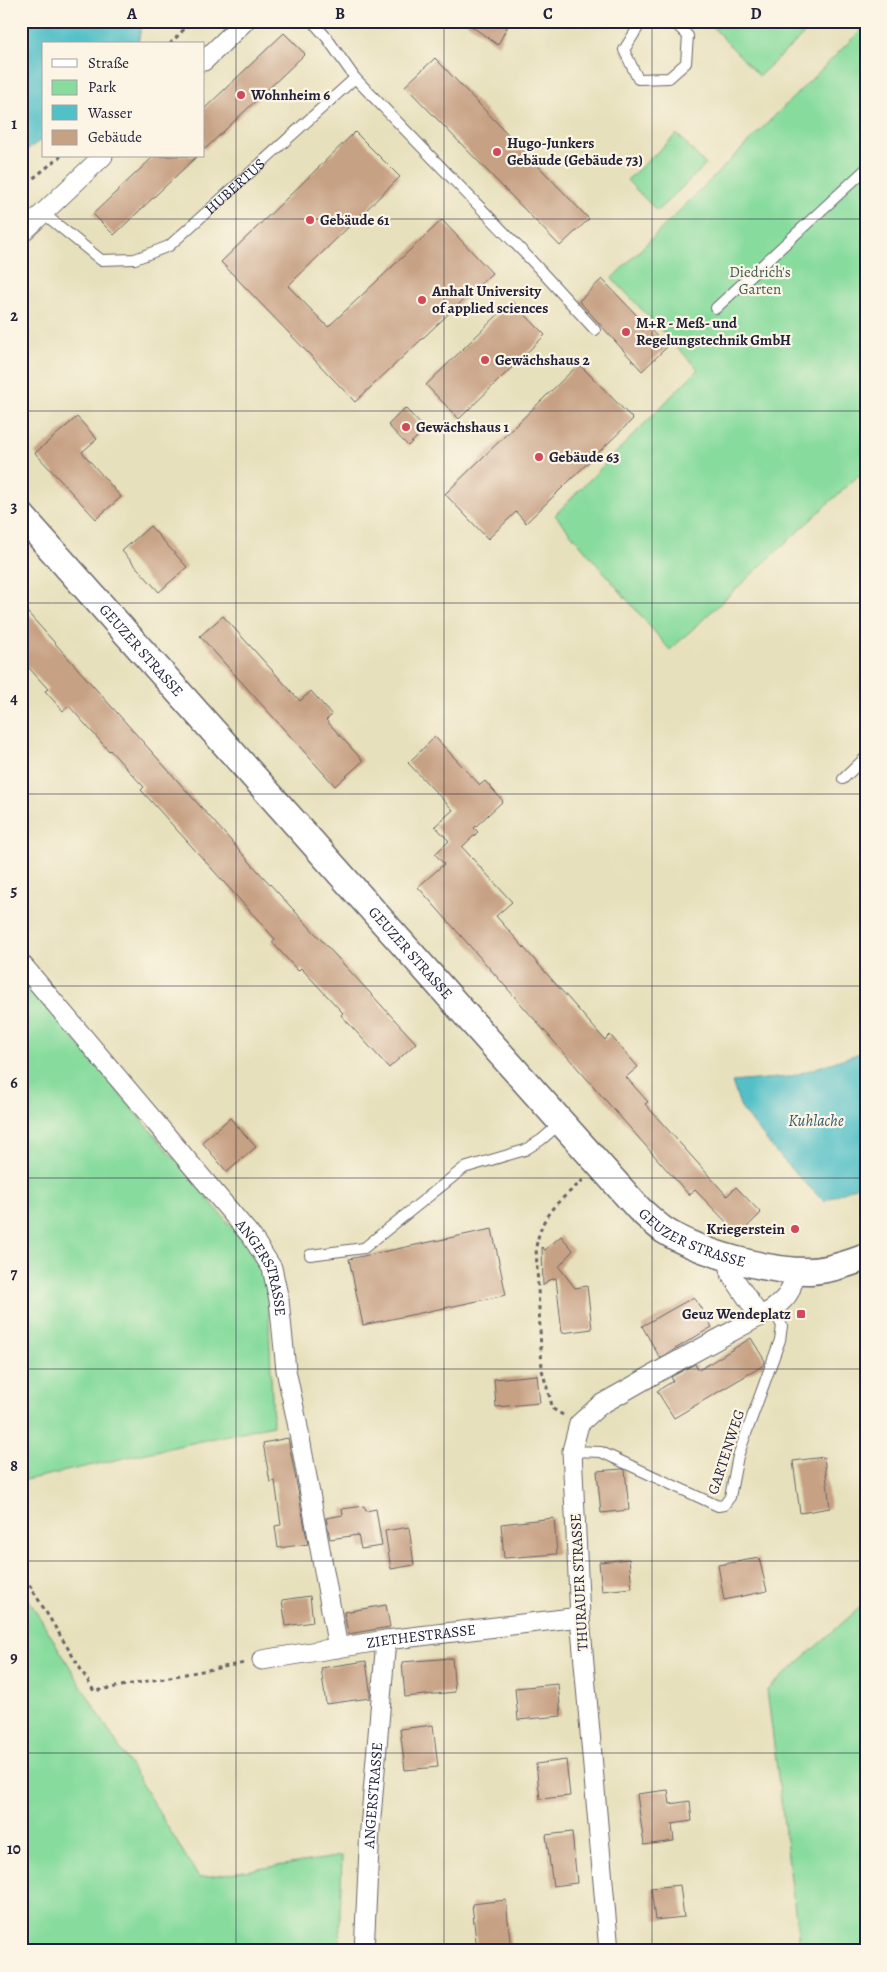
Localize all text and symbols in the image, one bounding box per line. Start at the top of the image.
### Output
text: A [126,3,138,25]
text: B [335,3,345,25]
text: C [543,3,553,25]
text: D [750,3,762,25]
legend [42,42,205,158]
text: Straße [88,53,129,73]
text: Park [88,77,117,97]
place label: Wohnheim 6 [250,85,330,105]
marker: Wohnheim 6 [235,89,247,101]
text: Wasser [87,103,133,123]
text: 1 [11,113,17,135]
text: Gebäude [88,127,142,147]
place label: Hugo-Junkers Gebäude (Gebäude 73) [507,133,643,170]
marker: Hugo-Junkers Gebäude (Gebäude 73) [491,146,503,158]
street label: HUBERTUS [200,154,269,219]
place label: Gebäude 61 [320,210,390,230]
marker: Gebäude 61 [304,214,316,226]
park label: Diedrich's Garten [729,262,791,299]
place label: Anhalt University of applied sciences [431,281,548,318]
marker: Anhalt University of applied sciences [416,294,428,306]
text: 2 [10,305,18,327]
place label: M+R - Meß- und Regelungstechnik GmbH [636,313,791,350]
marker: M+R - Meß- und Regelungstechnik GmbH [620,326,632,338]
place label: Gewächshaus 2 [495,350,591,370]
marker: Gewächshaus 2 [479,354,491,366]
place label: Gewächshaus 1 [416,417,510,437]
marker: Gewächshaus 1 [400,421,412,433]
place label: Gebäude 63 [549,447,620,467]
marker: Gebäude 63 [533,451,545,463]
text: 3 [11,496,18,518]
street label: GEUZER STRASSE [95,600,188,701]
text: 4 [10,688,18,710]
text: 5 [11,880,18,902]
street label: GEUZER STRASSE [364,902,457,1003]
text: 6 [10,1072,18,1094]
water label: Kuhlache [788,1110,844,1132]
street label: GEUZER STRASSE [634,1203,748,1272]
street label: ANGERSTRASSE [230,1214,291,1317]
place label: Kriegerstein [706,1219,786,1239]
marker: Kriegerstein [789,1223,801,1235]
text: 7 [11,1263,18,1285]
place label: Geuz Wendeplatz [682,1304,791,1324]
marker: Geuz Wendeplatz [795,1308,807,1320]
street label: GARTENWEG [703,1407,749,1497]
text: 8 [10,1455,18,1477]
street label: THURAUER STRASSE [565,1513,593,1651]
street label: ZIETHESTRASSE [365,1619,477,1653]
text: 9 [10,1647,18,1669]
street label: ANGERSTRASSE [359,1741,387,1850]
text: 10 [7,1838,21,1860]

